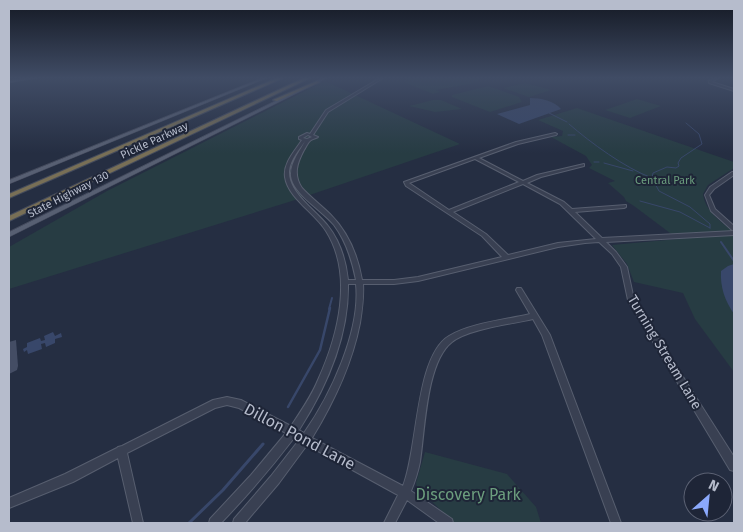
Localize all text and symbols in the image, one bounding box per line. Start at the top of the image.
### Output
street label: Pickle Parkway [118,119,191,162]
street label: State Highway 130 [25,168,111,221]
park label: Central Park [635,174,695,187]
street label: Turning Stream Lane [624,292,705,412]
street label: Dillon Pond Lane [241,399,359,474]
north arrow [683,472,733,522]
text: N [706,476,722,496]
park label: Discovery Park [415,485,521,504]

